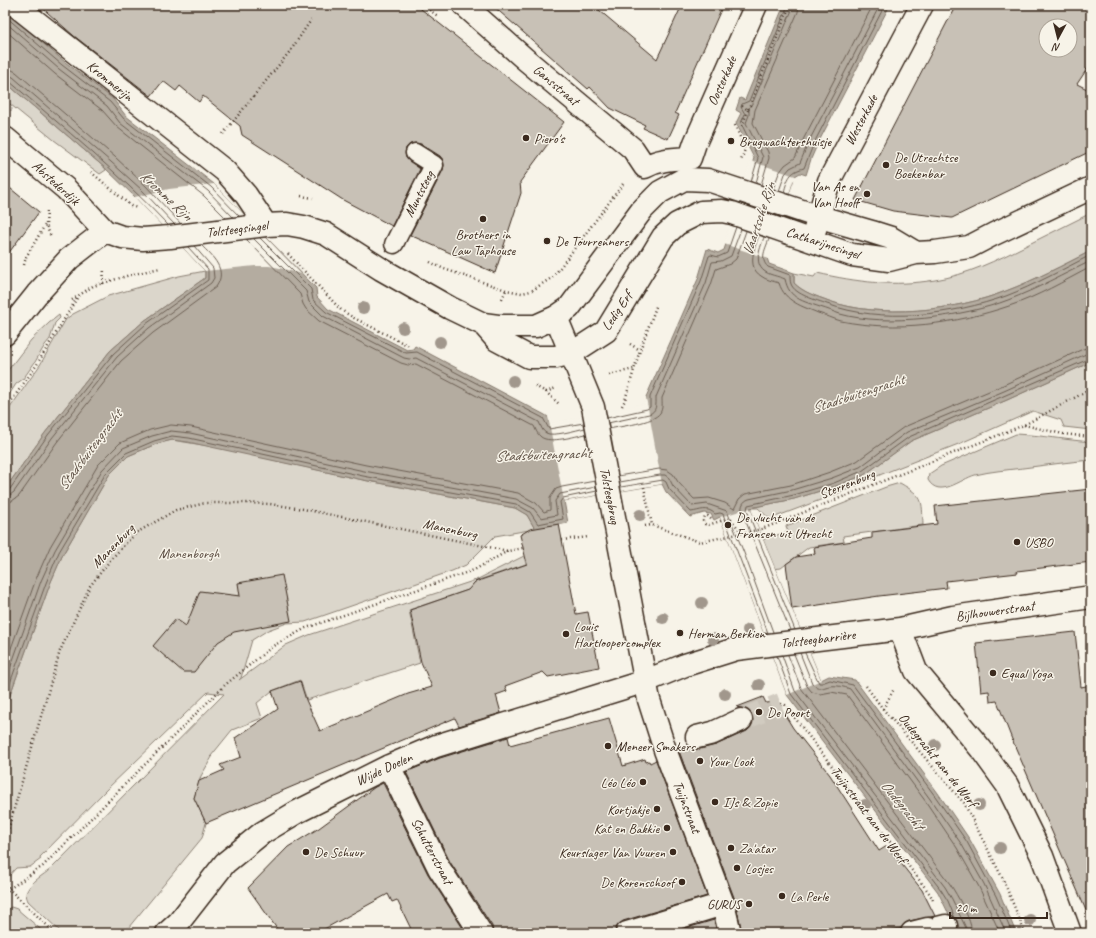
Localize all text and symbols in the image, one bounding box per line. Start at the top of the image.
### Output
north arrow [1038,18,1078,58]
text: N [1050,40,1061,55]
street label: Oosterkade [704,53,741,108]
street label: Krommerijn [83,57,137,105]
street label: Gansstraat [530,61,584,111]
street label: Westerkade [841,91,882,148]
place label: Piero's [534,130,565,147]
marker: Piero's [521,133,531,143]
place label: Brugwachtershuisje [739,133,832,150]
marker: Brugwachtershuisje [726,136,736,146]
place label: De Utrechtse Boekenbar [894,149,959,182]
street label: Abstederdijk [29,157,84,209]
marker: De Utrechtse Boekenbar [881,160,891,170]
water label: Kromme Rijn [136,167,197,226]
street label: Muntsteeg [400,167,438,220]
place label: Van As en Van Hooff [811,178,862,211]
water label: Vaartsche Rijn [738,179,780,258]
marker: Van As en Van Hooff [862,189,872,199]
marker: Brothers in Law Taphouse [478,214,488,224]
street label: Tolsteegsingel [205,216,271,241]
street label: Catharijnesingel [784,223,864,264]
place label: Brothers in Law Taphouse [451,226,517,259]
place label: De Tourrenners [555,233,629,250]
marker: De Tourrenners [542,236,552,246]
street label: Ledig Erf [598,286,638,334]
water label: Stadsbuitengracht [809,369,909,418]
water label: Stadsbuitengracht [54,404,128,494]
water label: Stadsbuitengracht [495,444,594,466]
street label: Sterrenburg [817,465,878,503]
street label: Tolsteegbrug [596,466,624,527]
place label: De vlucht van de Fransen uit Utrecht [736,509,833,542]
street label: Manenburg [422,515,479,543]
street label: Manenburg [88,520,139,572]
marker: De vlucht van de Fransen uit Utrecht [723,520,733,530]
place label: USBO [1025,534,1055,551]
marker: USBO [1012,537,1022,547]
park label: Manenborgh [159,545,220,562]
street label: Bijlhouwerstraat [955,597,1038,625]
place label: Louis Hartloopercomplex [574,618,661,651]
place label: Herman Berkien [688,625,765,642]
street label: Tolsteegbarrière [780,626,858,652]
marker: Herman Berkien [675,628,685,638]
marker: Louis Hartloopercomplex [561,629,571,639]
place label: Equal Yoga [1001,665,1053,682]
marker: Equal Yoga [988,668,998,678]
place label: De Poort [767,704,810,721]
marker: De Poort [754,707,764,717]
street label: Oudegracht aan de Werf [895,710,981,810]
place label: Meneer Smakers [616,738,696,755]
marker: Meneer Smakers [603,741,613,751]
street label: Wijde Doelen [353,748,416,789]
place label: Your Look [708,753,755,770]
marker: Your Look [695,756,705,766]
street label: Twijnstraat aan de Werf [827,763,913,869]
place label: Léo Léo [601,774,636,791]
marker: Léo Léo [638,777,648,787]
water label: Oudegracht [877,777,927,833]
street label: Twijnstraat [669,778,705,837]
place label: IJs & Zopie [723,794,779,811]
marker: IJs & Zopie [710,797,720,807]
place label: Kortjakje [607,801,650,818]
marker: Kortjakje [652,804,662,814]
street label: Schutterstraat [407,815,458,889]
place label: Kat en Bakkie [594,820,660,837]
marker: Kat en Bakkie [662,823,672,833]
place label: Za'atar [739,840,776,857]
marker: Za'atar [726,843,736,853]
place label: De Schuur [314,844,365,861]
place label: Keurslager Van Vuuren [559,844,666,861]
marker: De Schuur [301,847,311,857]
marker: Keurslager Van Vuuren [668,847,678,857]
place label: Losjes [745,860,774,877]
marker: Losjes [732,863,742,873]
place label: De Korenschoof [601,874,678,891]
marker: De Korenschoof [677,877,687,887]
place label: La Perle [790,888,830,905]
marker: La Perle [777,891,787,901]
scale bar [950,894,1047,920]
place label: GURUS [707,896,743,913]
marker: GURUS [744,899,754,909]
text: 20 m [956,900,978,916]

